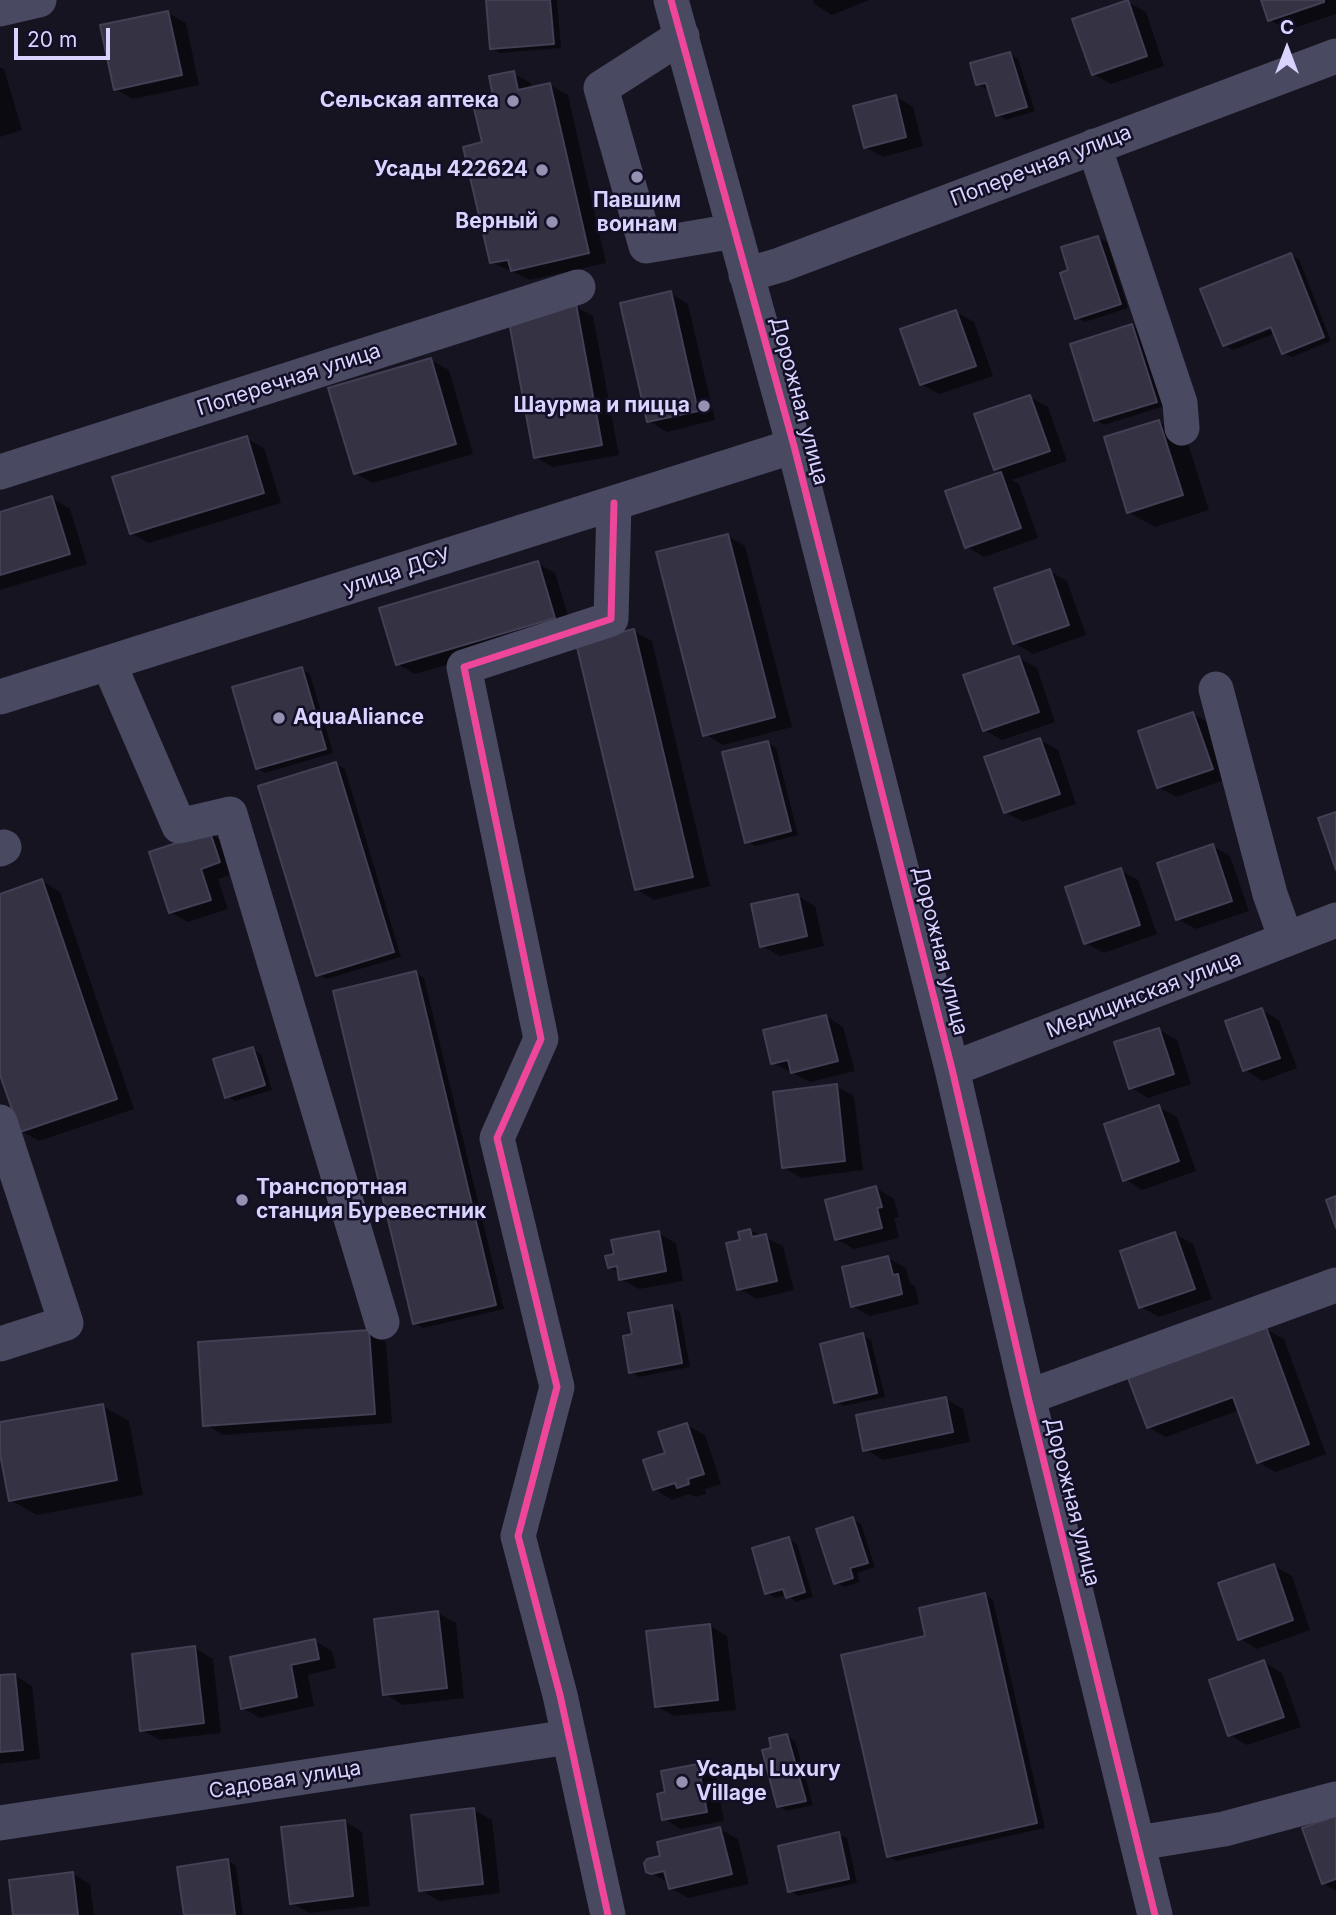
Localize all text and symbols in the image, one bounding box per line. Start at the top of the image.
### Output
scale bar [18,14,114,58]
north arrow [1252,14,1322,84]
text: С [1280,16,1294,39]
text: 20 m [27,27,77,52]
place label: Сельская аптека [320,88,499,114]
marker: Сельская аптека [505,93,521,109]
street label: Поперечная улица [947,120,1135,212]
place label: Усады 422624 [374,157,528,183]
marker: Усады 422624 [534,162,550,178]
marker: Павшим воинам [629,169,645,185]
place label: Павшим воинам [593,188,681,238]
place label: Верный [455,209,538,235]
marker: Верный [544,214,560,230]
street label: Дорожная улица [764,314,834,488]
street label: Поперечная улица [194,338,384,422]
place label: Шаурма и пицца [514,393,690,419]
marker: Шаурма и пицца [696,398,712,414]
street label: улица ДСУ [340,543,454,601]
place label: AquaAliance [293,705,424,731]
marker: AquaAliance [271,710,287,726]
street label: Дорожная улица [907,864,973,1038]
street label: Медицинская улица [1043,946,1245,1044]
place label: Транспортная станция Буревестник [256,1175,486,1225]
marker: Транспортная станция Буревестник [234,1192,250,1208]
street label: Дорожная улица [1039,1415,1105,1589]
street label: Садовая улица [207,1756,363,1804]
place label: Усады Luxury Village [696,1757,841,1807]
marker: Усады Luxury Village [674,1774,690,1790]

